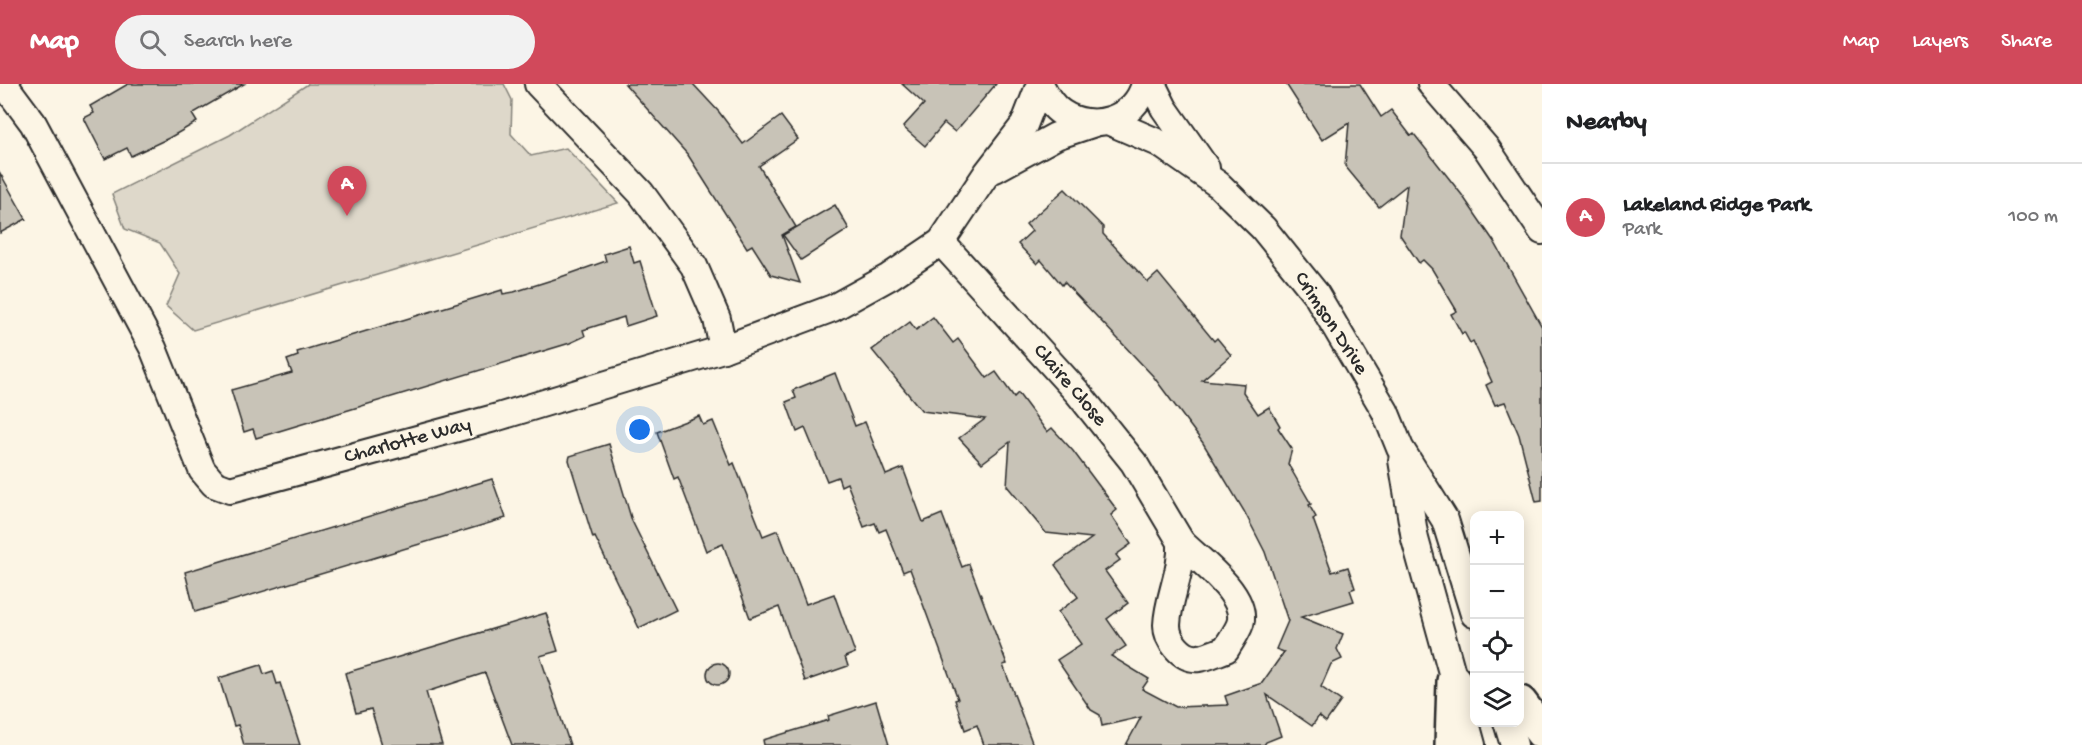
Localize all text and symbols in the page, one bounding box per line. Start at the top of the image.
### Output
search box [115,15,535,69]
text: Map [30,26,79,59]
icon: search [136,26,169,59]
text: Search here [184,29,292,55]
text: Map [1843,30,1879,55]
text: Layers [1912,30,1968,55]
text: Share [2001,30,2052,55]
text: Nearby [1566,108,1647,139]
pin: A [328,166,366,216]
text: Lakeland Ridge Park [1623,193,1810,219]
text: A [1580,206,1591,229]
text: 100 m [2008,206,2058,229]
text: Park [1623,219,1661,242]
street label: Crimson Drive [1287,268,1373,381]
street label: Claire Close [1026,340,1112,433]
street label: Charlotte Way [342,413,474,471]
your location [625,415,654,444]
map controls [1470,511,1524,727]
button: + [1470,511,1524,565]
button: − [1470,565,1524,619]
button: locate [1470,619,1524,673]
button: layers [1470,673,1524,727]

